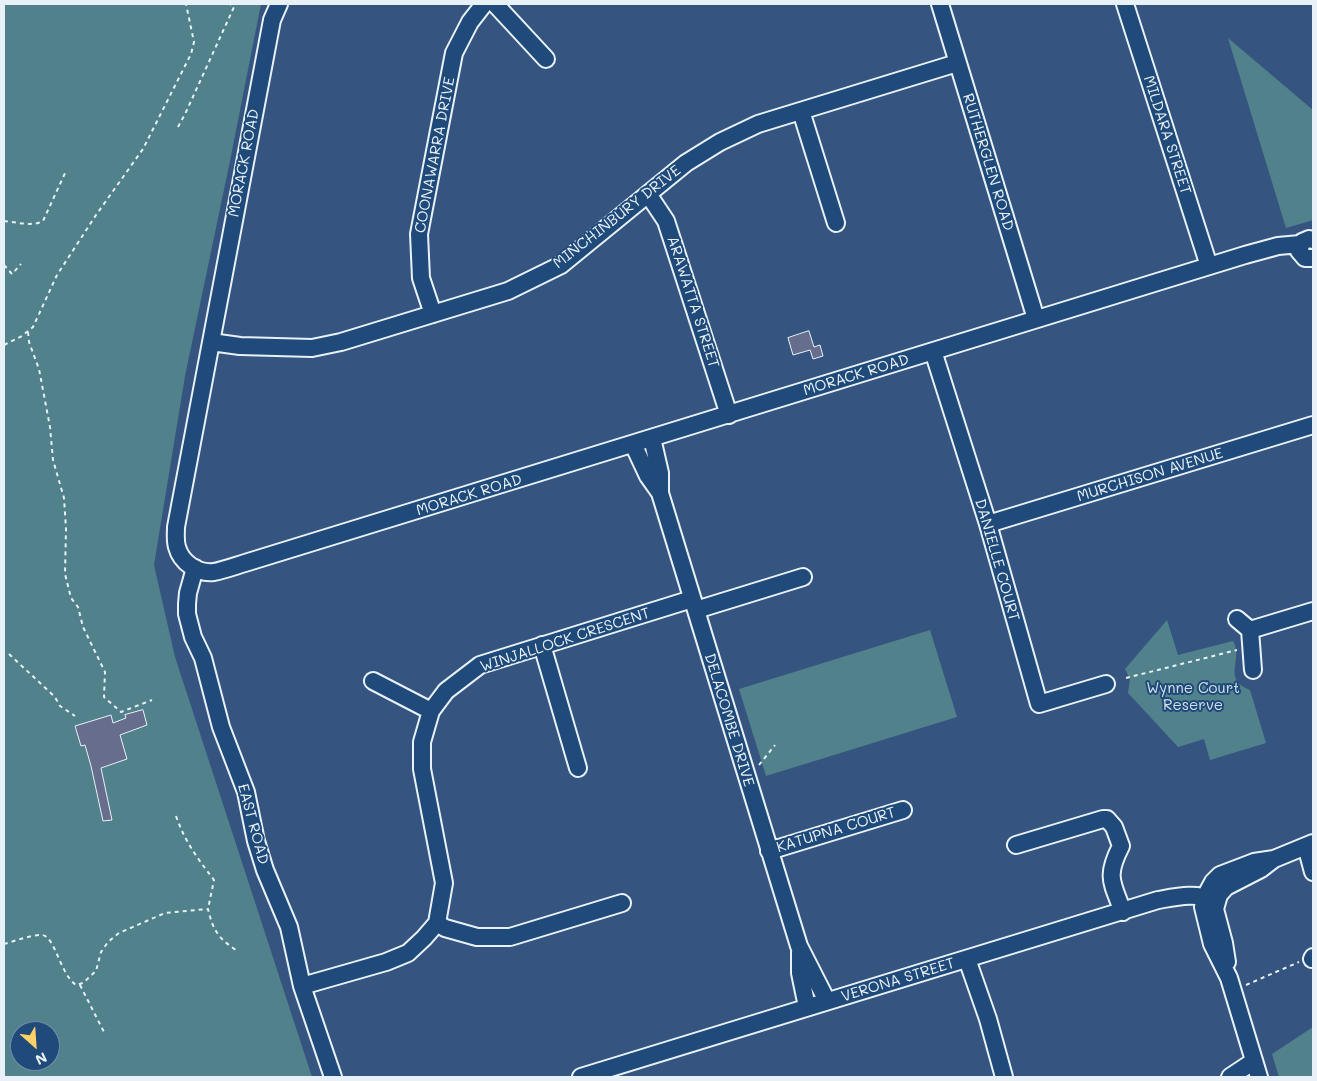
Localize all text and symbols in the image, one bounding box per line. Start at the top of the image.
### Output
street label: MILDARA STREET [1139,73,1195,197]
street label: COONAWARRA DRIVE [411,75,459,235]
street label: RUTHERGLEN ROAD [959,91,1017,233]
street label: MORACK ROAD [225,107,263,219]
street label: MINCHINBURY DRIVE [550,162,684,272]
street label: ARAWATTA STREET [663,234,723,370]
street label: MORACK ROAD [801,350,911,400]
street label: MURCHISON AVENUE [1075,444,1225,506]
street label: MORACK ROAD [414,470,524,520]
street label: DANIELLE COURT [971,497,1023,623]
street label: WINJALLOCK CRESCENT [478,604,652,676]
street label: DELACOMBE DRIVE [700,651,758,789]
park label: Wynne Court Reserve [1146,679,1240,714]
street label: EAST ROAD [234,782,272,866]
street label: KATUPNA COURT [774,803,898,857]
street label: VERONA STREET [839,954,957,1006]
north arrow [10,1021,60,1071]
text: N [32,1048,50,1070]

